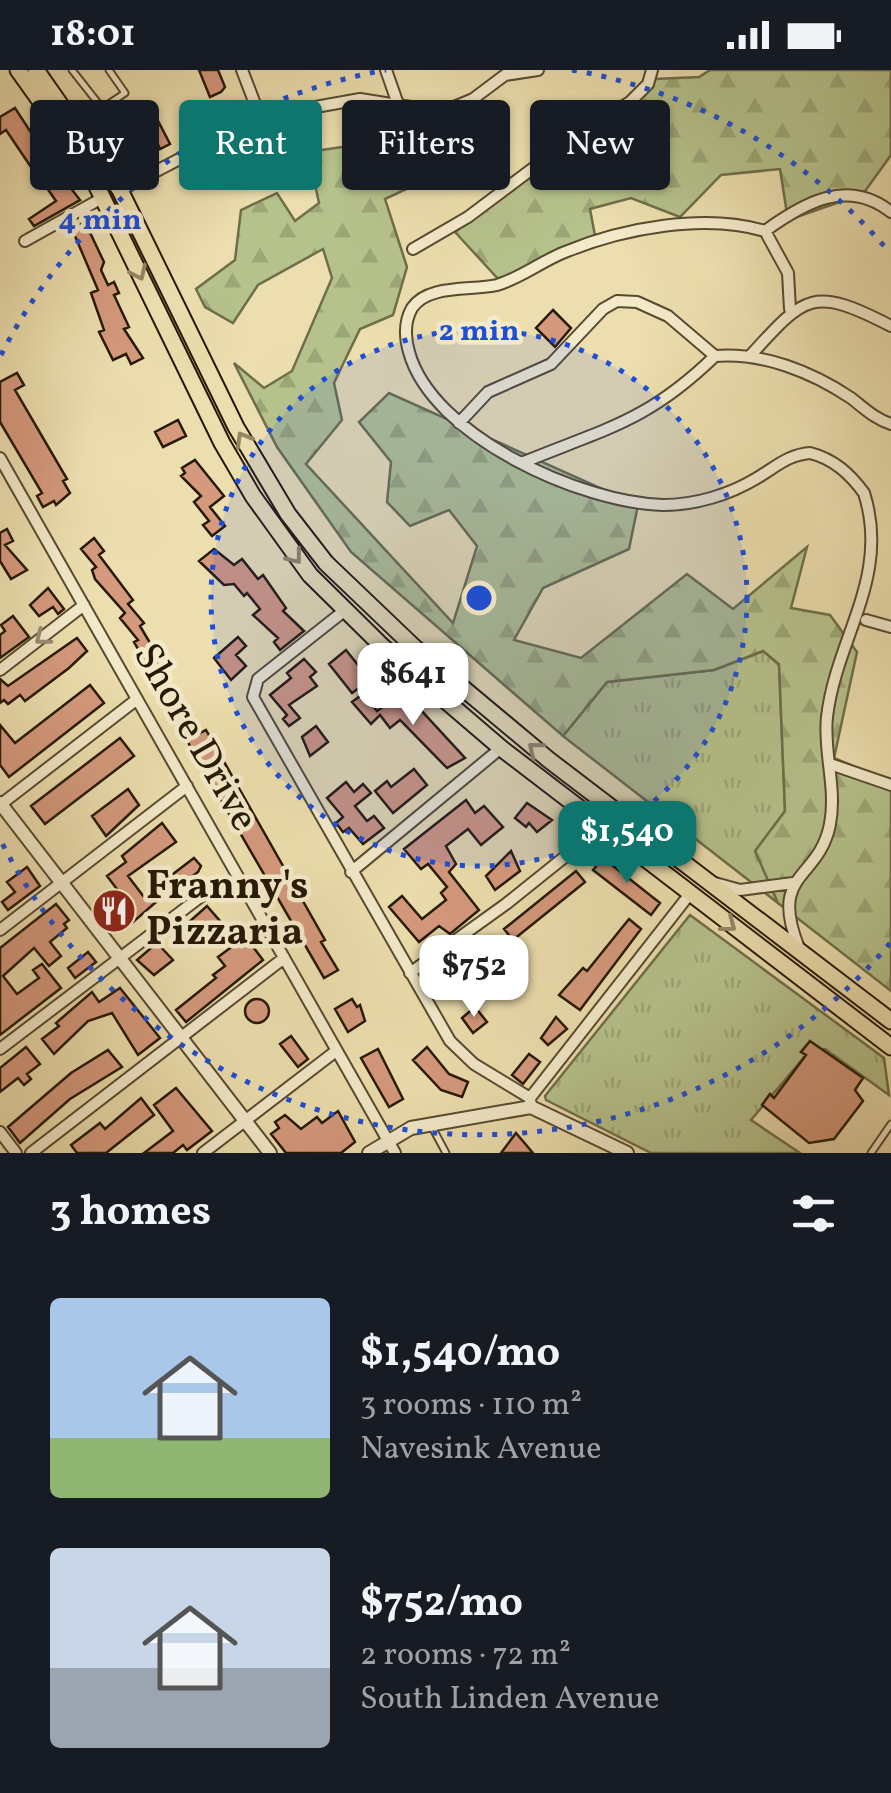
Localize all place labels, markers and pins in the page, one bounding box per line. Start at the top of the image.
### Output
centre of rings [461,580,497,616]
pin: $641 [354,643,472,728]
pin: $1,540 [546,801,708,886]
place label: Franny's Pizzaria [146,860,308,962]
restaurant icon: Franny's Pizzaria [91,888,137,934]
pin: $752 [415,935,533,1020]

